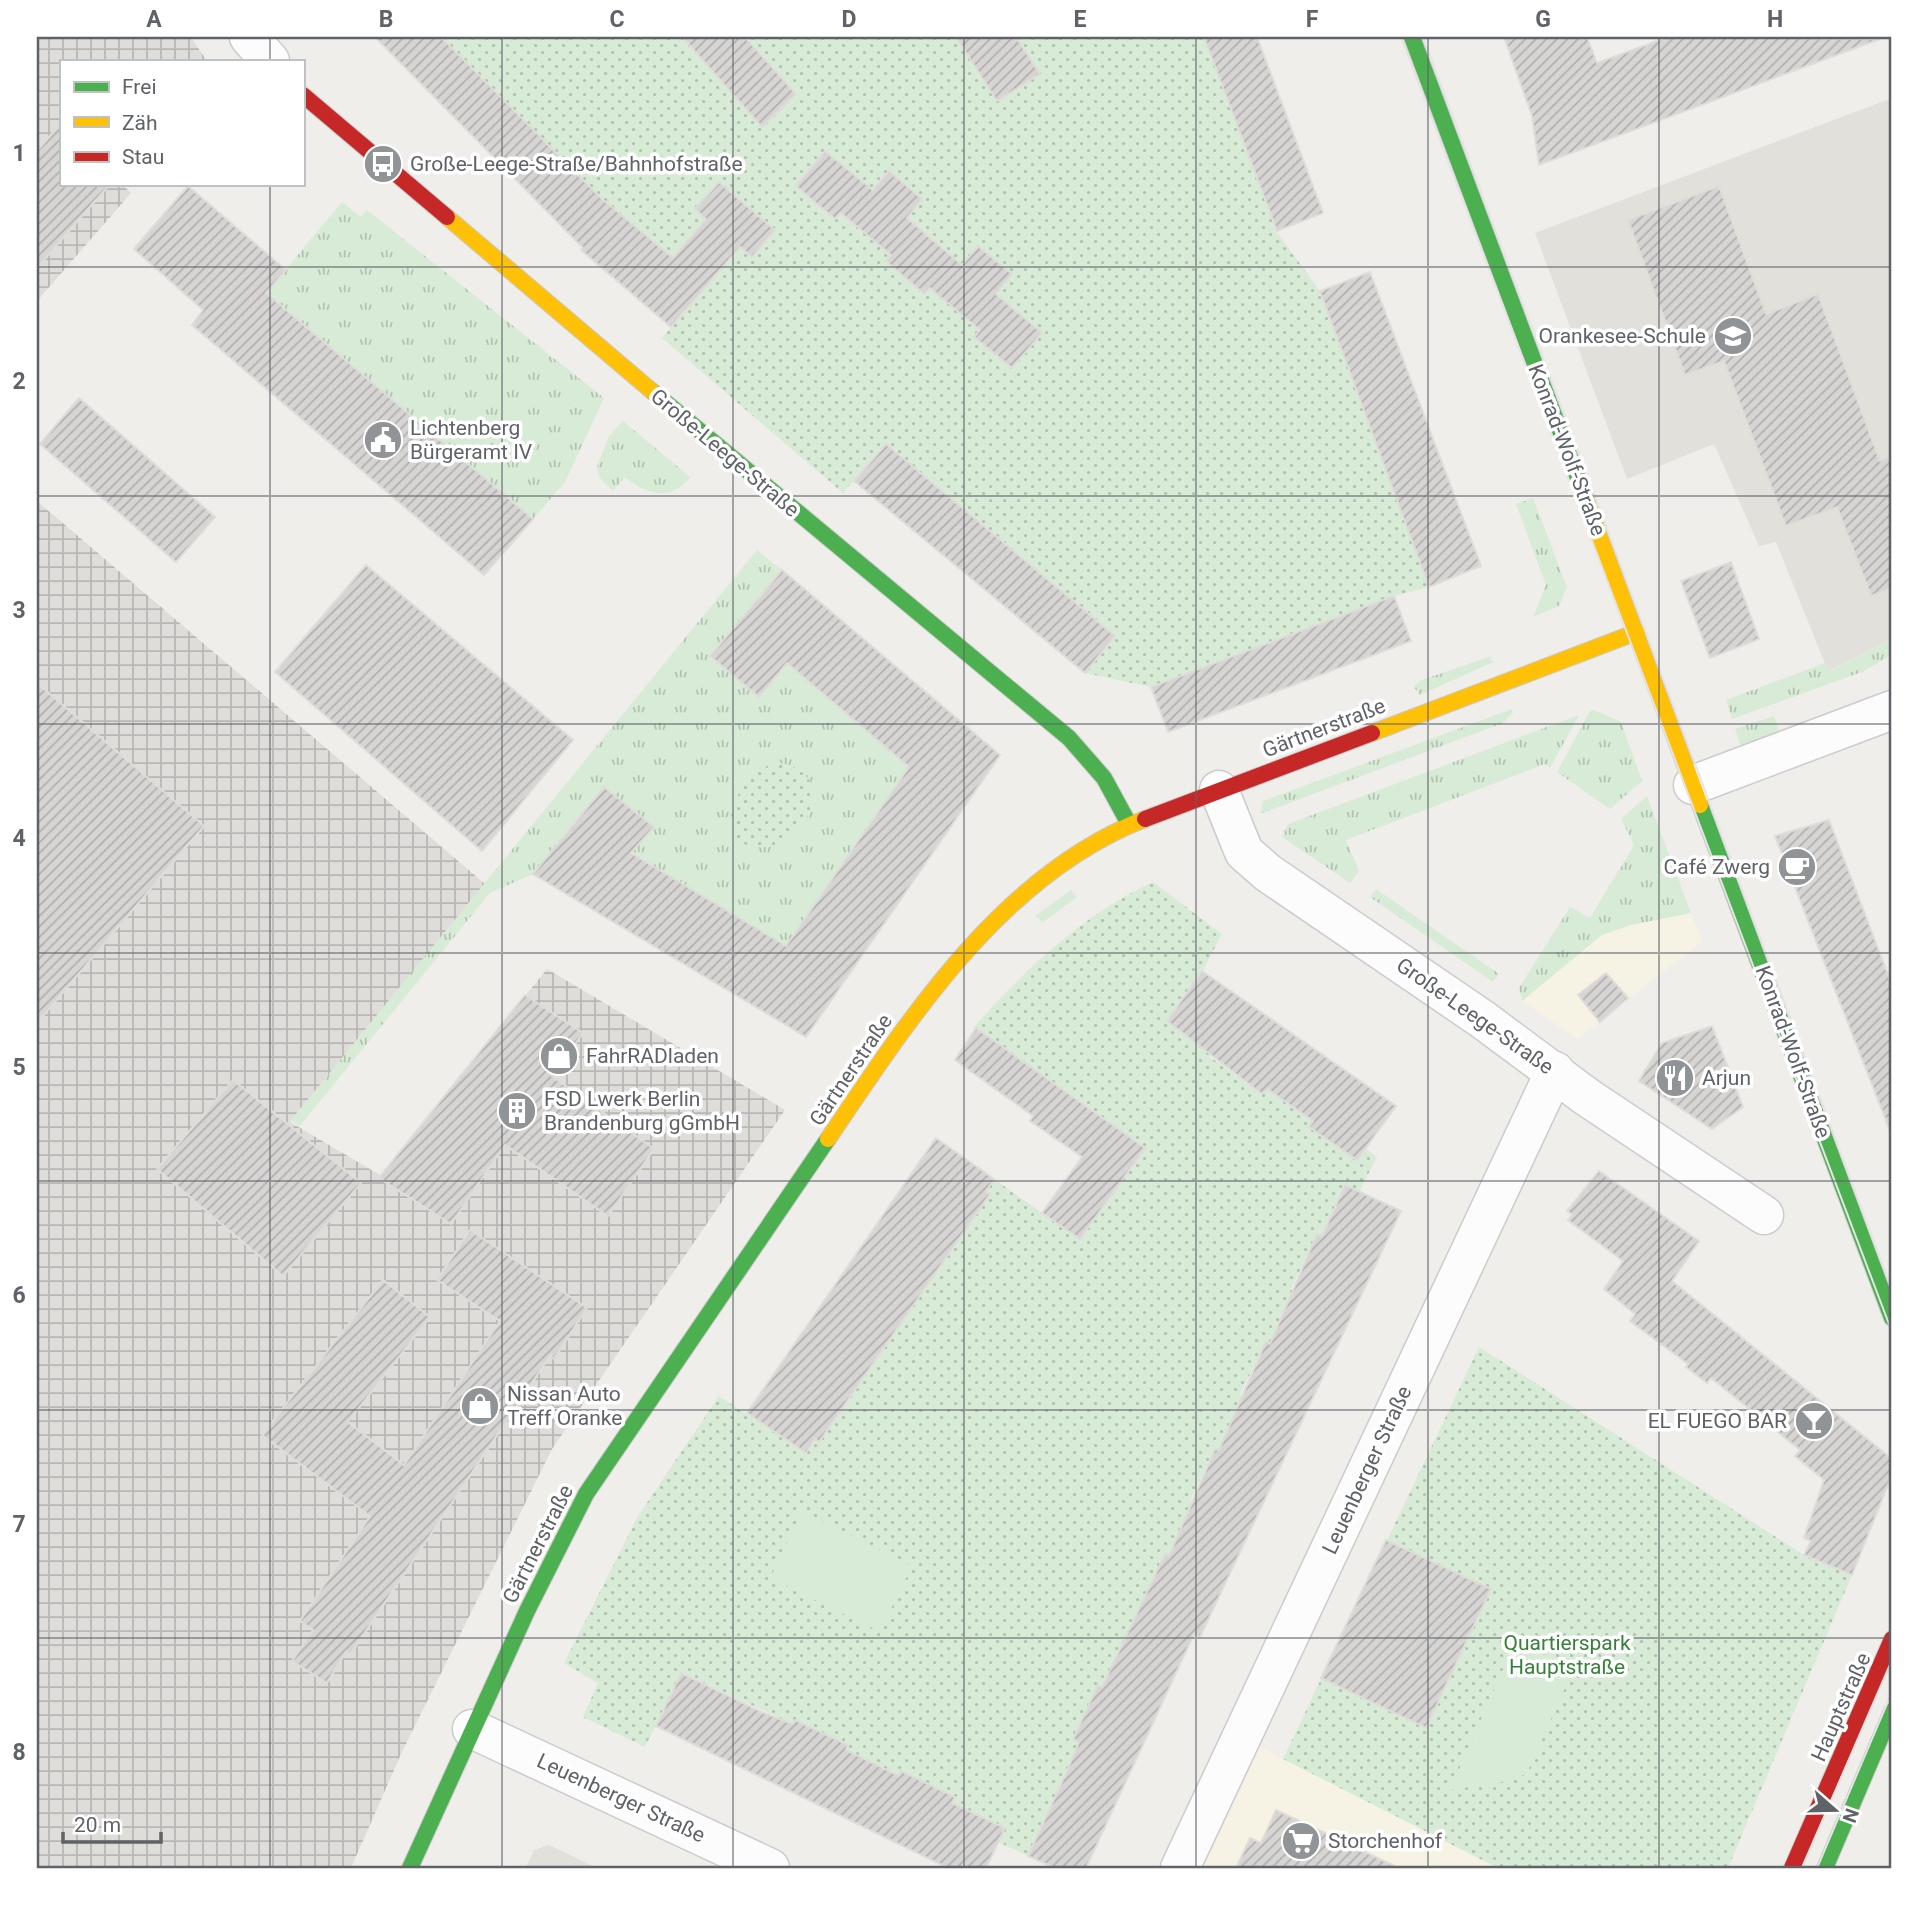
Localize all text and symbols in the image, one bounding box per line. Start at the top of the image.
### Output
text: A [146,6,162,33]
text: B [379,6,393,33]
text: C [609,6,625,33]
text: D [842,6,856,33]
text: E [1074,6,1087,33]
text: F [1306,6,1319,33]
text: G [1535,6,1551,33]
text: H [1767,6,1783,33]
legend [60,60,304,186]
text: Frei [122,75,157,99]
text: Zäh [122,111,158,135]
text: 1 [12,140,26,167]
bus stop icon: Große-Leege-Straße/Bahnhofstraße [362,143,404,185]
text: Stau [122,145,164,169]
place label: Große-Leege-Straße/Bahnhofstraße [410,152,743,176]
school or university icon: Orankesee-Schule [1712,315,1754,357]
place label: Orankesee-Schule [1538,324,1706,348]
street label: Konrad-Wolf-Straße [1523,361,1611,539]
text: 2 [12,368,26,395]
street label: Große-Leege-Straße [646,384,804,522]
place label: Lichtenberg Bürgeramt IV [410,416,533,464]
public building icon: Lichtenberg Bürgeramt IV [362,419,404,461]
text: 3 [12,597,26,624]
street label: Gärtnerstraße [1259,694,1389,762]
text: 4 [12,825,26,852]
cafe icon: Café Zwerg [1776,846,1818,888]
place label: Café Zwerg [1664,855,1770,879]
street label: Große-Leege-Straße [1392,953,1558,1079]
street label: Konrad-Wolf-Straße [1751,962,1835,1142]
street label: Gärtnerstraße [805,1010,897,1130]
shop icon: FahrRADladen [538,1035,580,1077]
place label: FahrRADladen [586,1044,719,1068]
text: 5 [12,1054,26,1081]
restaurant icon: Arjun [1654,1057,1696,1099]
place label: Arjun [1702,1066,1751,1090]
place label: FSD Lwerk Berlin Brandenburg gGmbH [544,1087,740,1135]
building icon: FSD Lwerk Berlin Brandenburg gGmbH [496,1090,538,1132]
text: 6 [12,1282,26,1309]
place label: Nissan Auto Treff Oranke [507,1382,622,1430]
street label: Leuenberger Straße [1317,1382,1417,1558]
shop icon: Nissan Auto Treff Oranke [459,1385,501,1427]
bar icon: EL FUEGO BAR [1793,1400,1835,1442]
place label: EL FUEGO BAR [1648,1409,1787,1433]
street label: Gärtnerstraße [498,1481,578,1607]
text: 7 [12,1511,26,1538]
park label: Quartierspark Hauptstraße [1503,1631,1631,1679]
street label: Hauptstraße [1806,1649,1876,1765]
text: 8 [12,1739,26,1766]
street label: Leuenberger Straße [533,1748,709,1848]
north arrow [1800,1776,1870,1846]
scale bar [63,1800,161,1844]
text: N [1837,1805,1864,1826]
text: 20 m [74,1813,121,1837]
supermarket icon: Storchenhof [1280,1820,1322,1862]
place label: Storchenhof [1328,1829,1443,1853]

